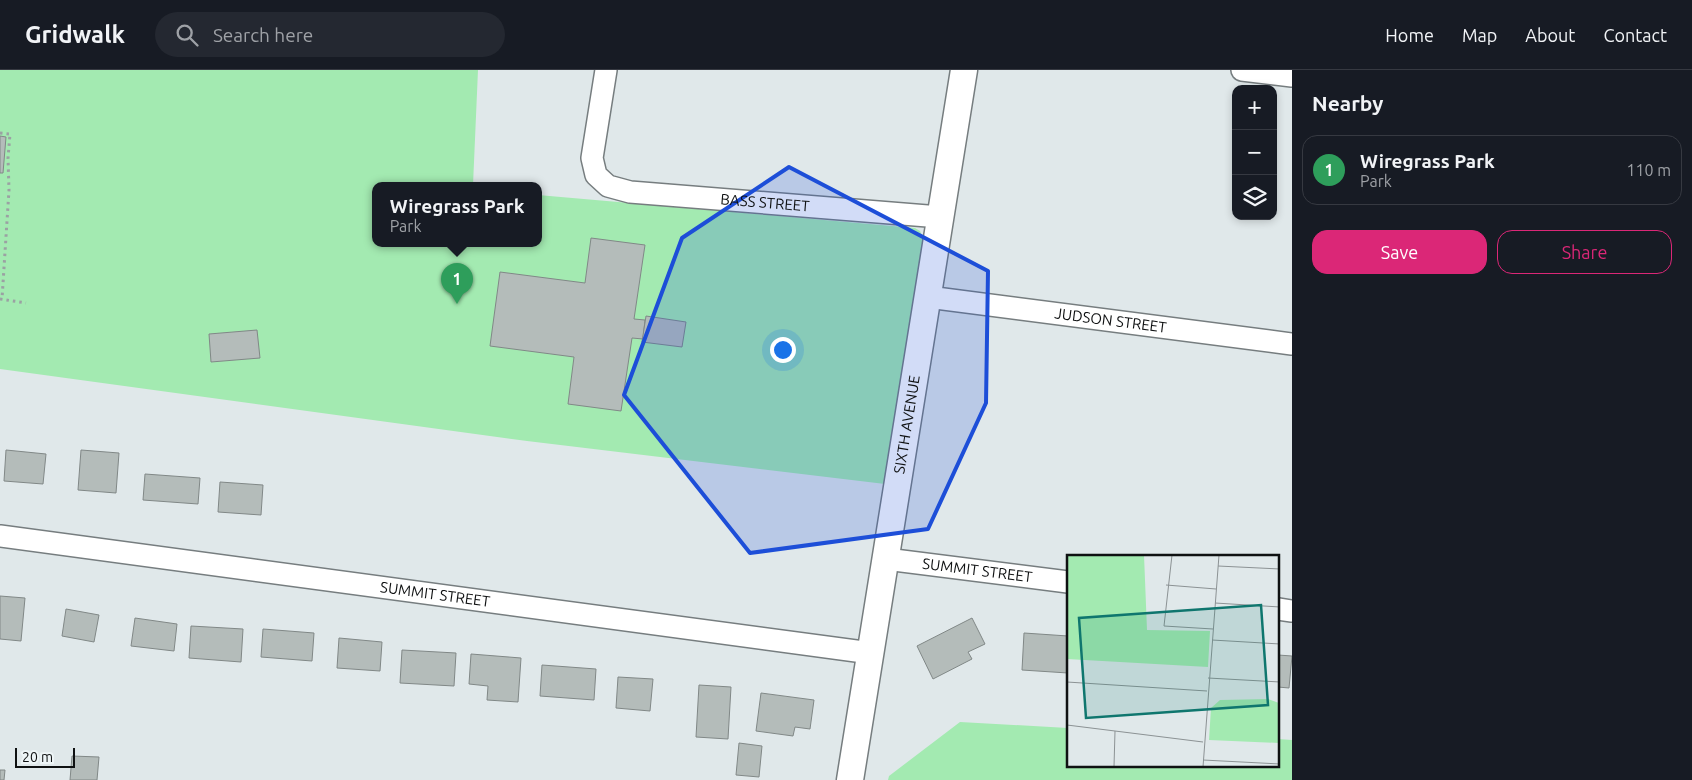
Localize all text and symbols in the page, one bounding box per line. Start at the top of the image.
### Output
search box [155,12,505,57]
text: Gridwalk [25,21,125,48]
icon: search [173,21,201,49]
text: Search here [213,24,313,46]
text: Home [1385,25,1434,45]
text: Map [1462,25,1497,45]
text: About [1525,25,1575,45]
text: Contact [1603,25,1667,45]
map controls [1232,85,1277,220]
button: + [1232,85,1277,130]
text: Nearby [1312,91,1383,115]
button: − [1232,130,1277,175]
text: Wiregrass Park [1360,150,1495,172]
text: 1 [1324,161,1334,179]
text: 110 m [1626,161,1671,179]
text: Park [1360,172,1392,190]
button: layers [1232,175,1277,220]
popup [372,182,542,247]
street label: BASS STREET [720,190,811,215]
text: Wiregrass Park [390,195,524,217]
text: Park [390,217,421,235]
button: Save [1312,230,1487,274]
button: Share [1497,230,1672,274]
pin: 1 [441,263,473,304]
street label: JUDSON STREET [1054,304,1168,336]
your location [770,337,796,363]
street label: SIXTH AVENUE [890,374,923,475]
street label: SUMMIT STREET [921,555,1034,585]
inset map [1067,555,1280,768]
street label: SUMMIT STREET [379,578,492,610]
scale bar [15,745,75,768]
text: 20 m [22,749,53,765]

